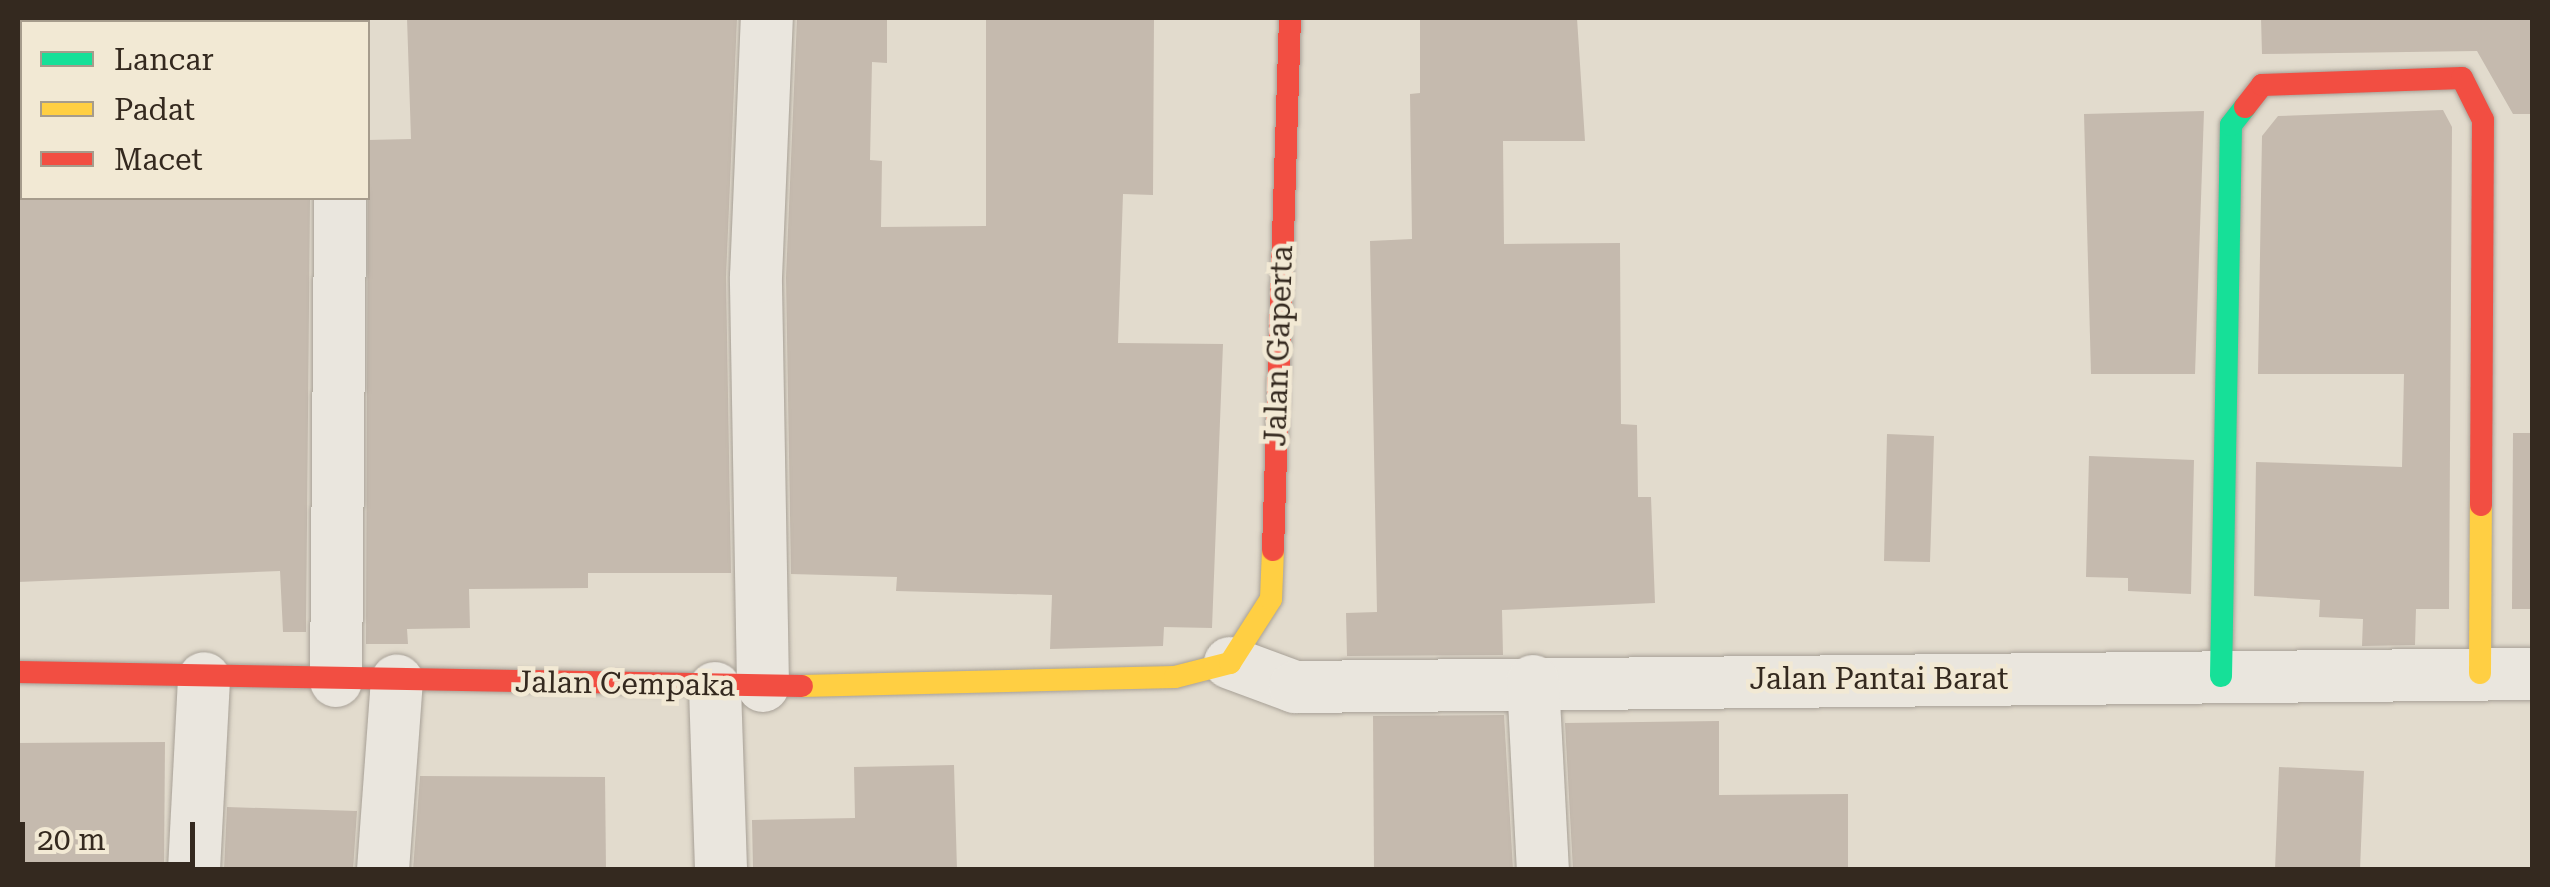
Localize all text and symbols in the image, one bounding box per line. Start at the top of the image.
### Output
legend [20,20,370,200]
text: Lancar [114,42,214,77]
text: Padat [114,92,195,127]
text: Macet [114,142,203,177]
street label: Jalan Gaperta [1258,245,1300,447]
street label: Jalan Pantai Barat [1750,661,2008,697]
street label: Jalan Cempaka [515,664,735,704]
scale bar [25,802,200,864]
text: 20 m [37,822,106,857]

